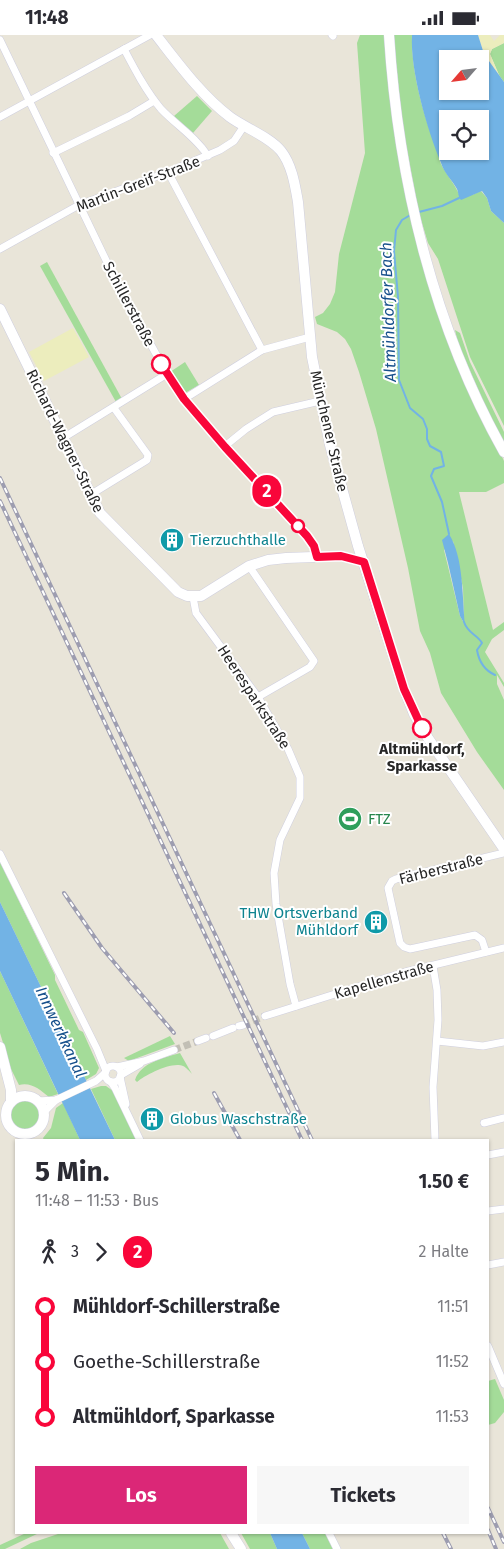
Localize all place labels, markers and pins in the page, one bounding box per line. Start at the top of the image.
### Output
unlabelled marker [151,354,171,374]
unlabelled marker [291,519,305,533]
building icon: Tierzuchthalle [159,527,185,553]
place label: Tierzuchthalle [190,531,286,549]
marker: Altmühldorf, Sparkasse [412,718,432,738]
place label: Altmühldorf, Sparkasse [378,740,465,775]
sports icon: FTZ [337,806,363,832]
place label: FTZ [368,810,391,828]
place label: THW Ortsverband Mühldorf [239,904,359,939]
building icon: THW Ortsverband Mühldorf [363,909,389,935]
building icon: Globus Waschstraße [139,1106,165,1132]
place label: Globus Waschstraße [170,1110,307,1128]

